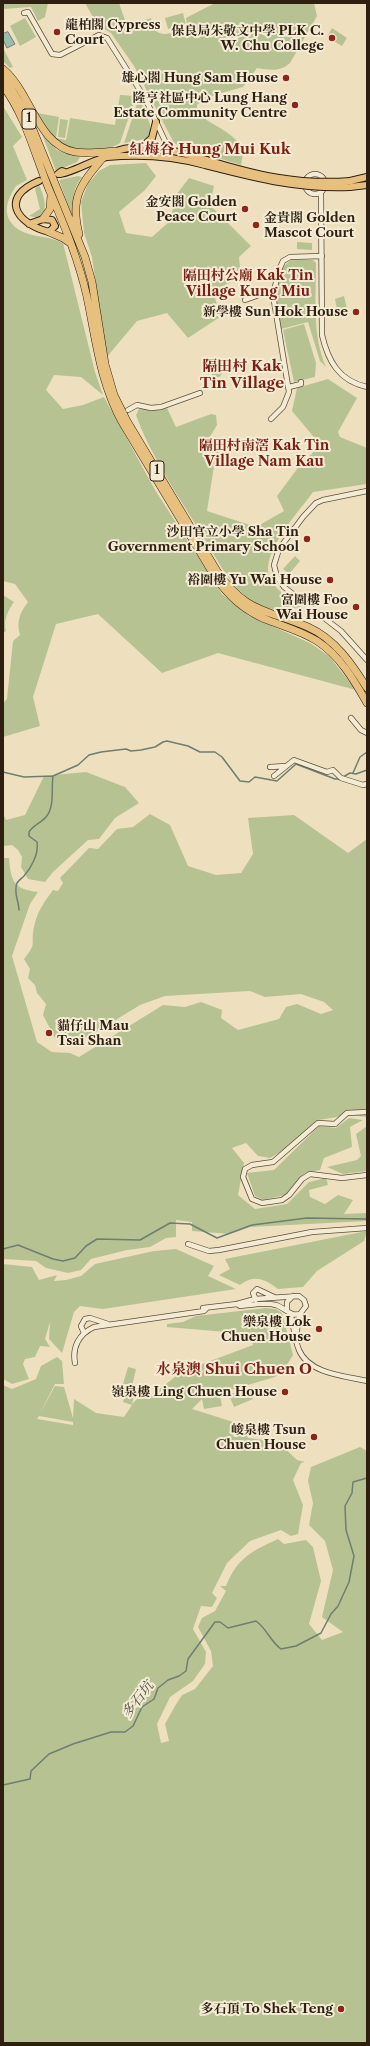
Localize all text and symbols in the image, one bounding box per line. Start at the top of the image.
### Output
place label: 龍柏閣 Cypress Court [65,17,160,48]
place label: 保良局朱敬文中學 PLK C. W. Chu College [171,23,324,54]
marker: 龍柏閣 Cypress Court [52,27,62,37]
marker: 保良局朱敬文中學 PLK C. W. Chu College [327,33,337,43]
place label: 雄心閣 Hung Sam House [122,70,278,86]
marker: 雄心閣 Hung Sam House [281,73,291,83]
place label: 隆亨社區中心 Lung Hang Estate Community Centre [113,90,287,121]
marker: 隆亨社區中心 Lung Hang Estate Community Centre [290,100,300,110]
road number: 1 [22,109,36,129]
district label: 紅梅谷 Hung Mui Kuk [129,141,291,159]
place label: 金安閣 Golden Peace Court [146,194,237,225]
marker: 金安閣 Golden Peace Court [240,204,250,214]
place label: 金貴閣 Golden Mascot Court [264,210,355,241]
marker: 金貴閣 Golden Mascot Court [251,220,261,230]
district label: 隔田村公廟 Kak Tin Village Kung Miu [183,268,313,300]
place label: 新學樓 Sun Hok House [203,304,348,320]
marker: 新學樓 Sun Hok House [351,307,361,317]
district label: 隔田村 Kak Tin Village [200,358,284,393]
district label: 隔田村南滘 Kak Tin Village Nam Kau [199,438,329,470]
road number: 1 [150,461,164,481]
place label: 沙田官立小學 Sha Tin Government Primary School [108,524,299,555]
marker: 沙田官立小學 Sha Tin Government Primary School [302,534,312,544]
place label: 裕圍樓 Yu Wai House [187,572,322,588]
marker: 裕圍樓 Yu Wai House [325,575,335,585]
place label: 富圍樓 Foo Wai House [276,592,348,623]
marker: 富圍樓 Foo Wai House [351,602,361,612]
place label: 貓仔山 Mau Tsai Shan [57,1018,129,1049]
marker: 貓仔山 Mau Tsai Shan [44,1028,54,1038]
place label: 樂泉樓 Lok Chuen House [221,1314,311,1345]
marker: 樂泉樓 Lok Chuen House [314,1324,324,1334]
district label: 水泉澳 Shui Chuen O [156,1361,312,1379]
place label: 嶺泉樓 Ling Chuen House [111,1384,277,1400]
marker: 嶺泉樓 Ling Chuen House [280,1387,290,1397]
place label: 峻泉樓 Tsun Chuen House [216,1422,306,1453]
marker: 峻泉樓 Tsun Chuen House [309,1432,319,1442]
water label: 多石坑 [119,1678,157,1722]
place label: 多石頂 To Shek Teng [200,2001,333,2017]
marker: 多石頂 To Shek Teng [336,2004,346,2014]

